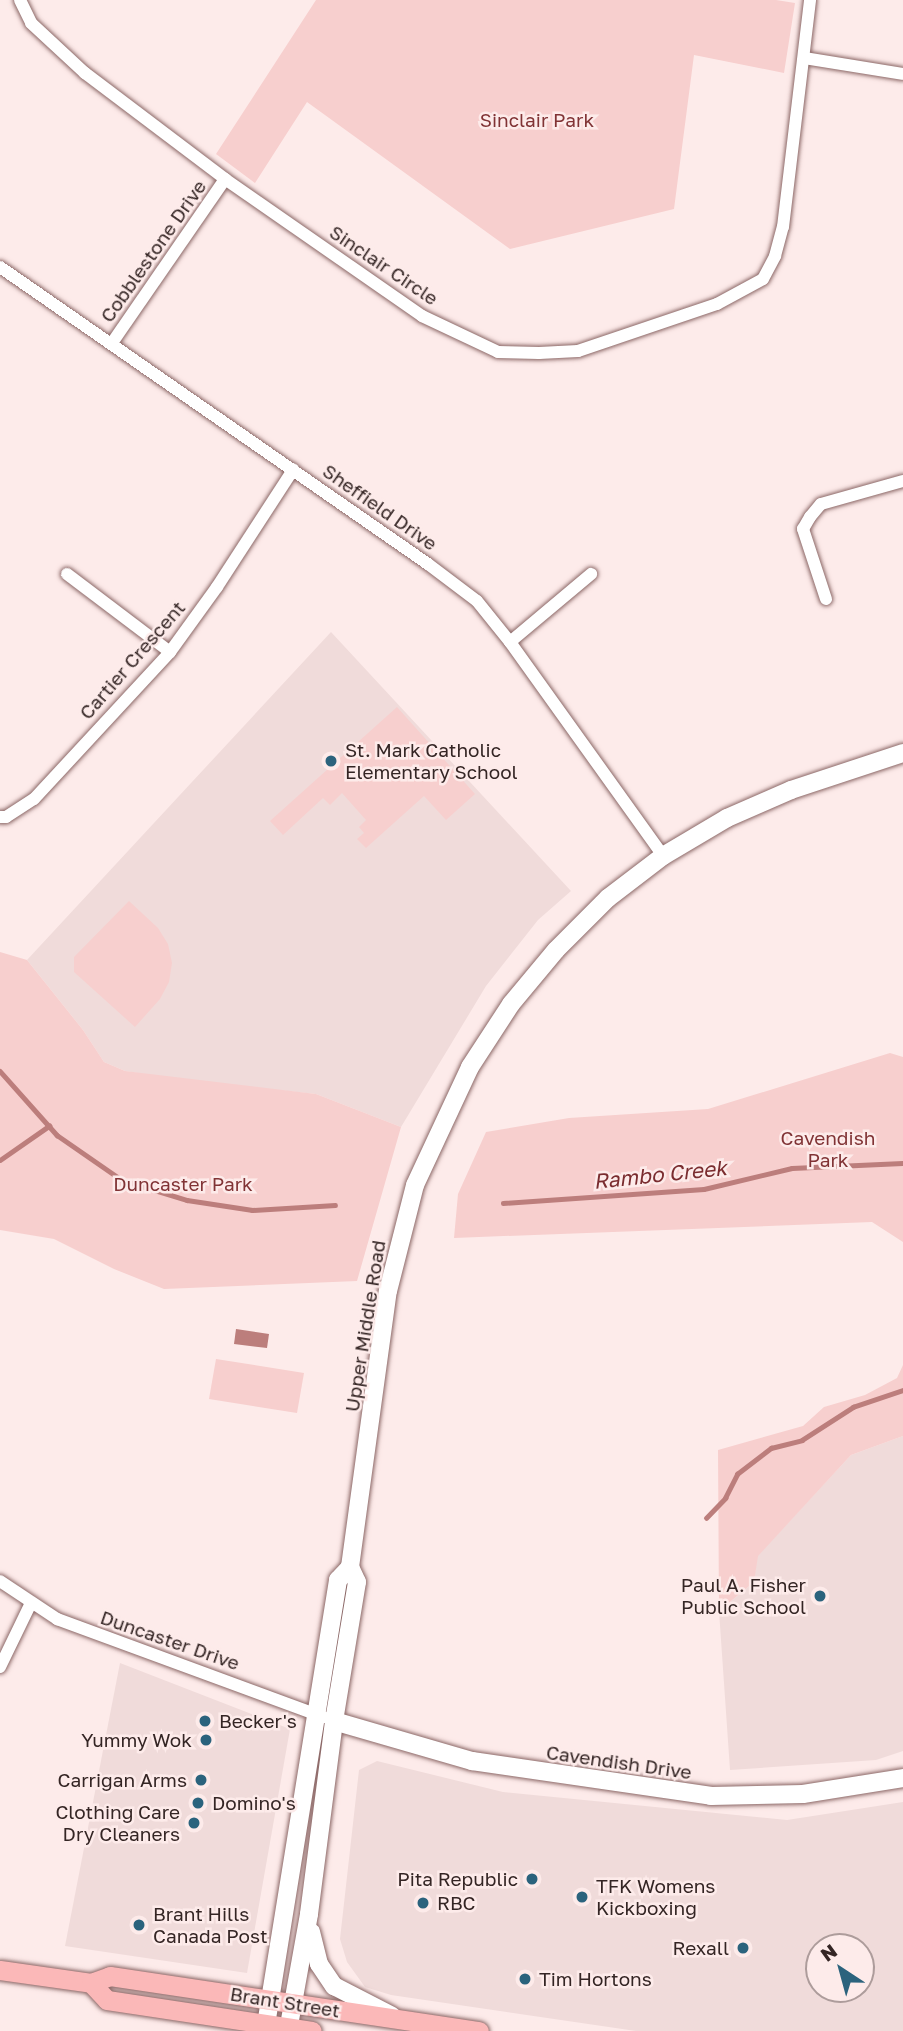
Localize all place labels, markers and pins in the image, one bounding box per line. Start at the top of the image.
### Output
place label: St. Mark Catholic Elementary School [345,739,518,783]
marker: St. Mark Catholic Elementary School [323,753,339,769]
place label: Paul A. Fisher Public School [681,1574,806,1618]
marker: Paul A. Fisher Public School [812,1588,828,1604]
place label: Becker's [219,1710,297,1732]
marker: Becker's [197,1713,213,1729]
place label: Yummy Wok [81,1729,192,1751]
marker: Yummy Wok [198,1732,214,1748]
place label: Carrigan Arms [58,1769,187,1791]
marker: Carrigan Arms [193,1772,209,1788]
place label: Domino's [212,1792,296,1814]
marker: Domino's [190,1795,206,1811]
place label: Clothing Care Dry Cleaners [55,1801,180,1845]
marker: Clothing Care Dry Cleaners [186,1815,202,1831]
place label: Pita Republic [397,1868,518,1890]
marker: Pita Republic [524,1871,540,1887]
place label: TFK Womens Kickboxing [596,1875,715,1919]
marker: TFK Womens Kickboxing [574,1889,590,1905]
place label: RBC [437,1892,475,1914]
marker: RBC [415,1895,431,1911]
place label: Brant Hills Canada Post [153,1903,268,1947]
marker: Brant Hills Canada Post [131,1917,147,1933]
place label: Rexall [672,1937,729,1959]
marker: Rexall [735,1940,751,1956]
place label: Tim Hortons [539,1968,652,1990]
marker: Tim Hortons [517,1971,533,1987]

